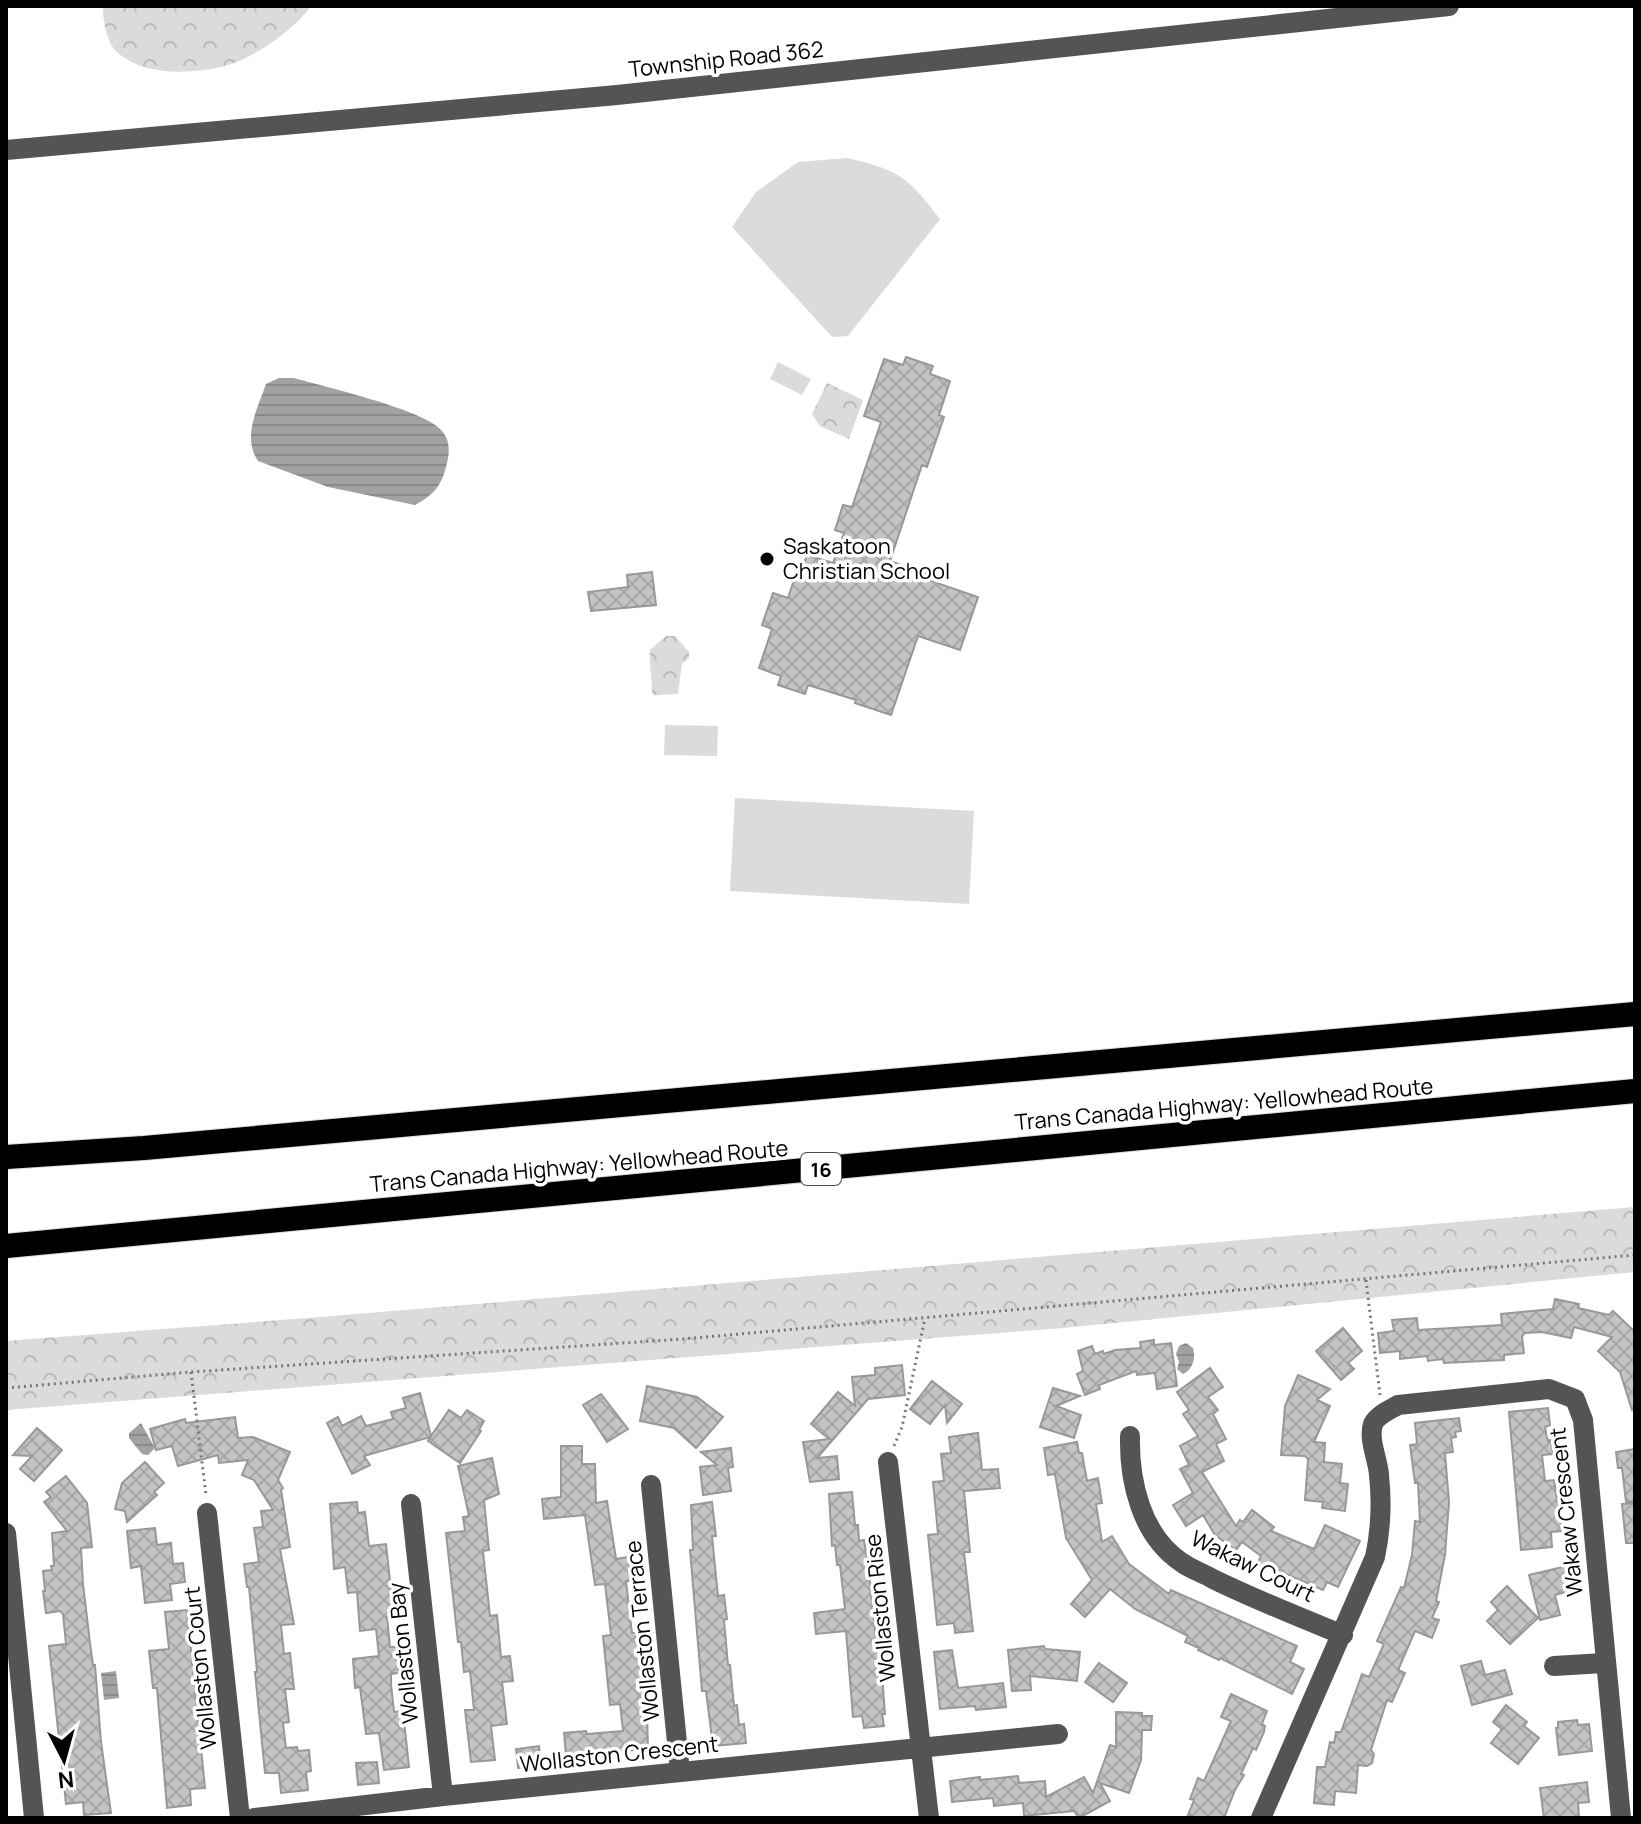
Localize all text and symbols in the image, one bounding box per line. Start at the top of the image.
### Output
street label: Township Road 362 [627,34,825,84]
place label: Saskatoon Christian School [783,531,950,586]
marker: Saskatoon Christian School [758,550,776,568]
street label: Trans Canada Highway: Yellowhead Route [1014,1071,1435,1137]
street label: Trans Canada Highway: Yellowhead Route [369,1133,790,1199]
road number: 16 [801,1153,841,1185]
street label: Wakaw Crescent [1542,1426,1590,1598]
street label: Wakaw Court [1186,1523,1320,1609]
street label: Wollaston Rise [857,1532,903,1683]
street label: Wollaston Terrace [618,1539,666,1723]
street label: Wollaston Bay [381,1581,425,1725]
street label: Wollaston Court [177,1585,223,1751]
north arrow [24,1720,104,1800]
street label: Wollaston Crescent [518,1729,720,1779]
text: N [57,1764,76,1796]

